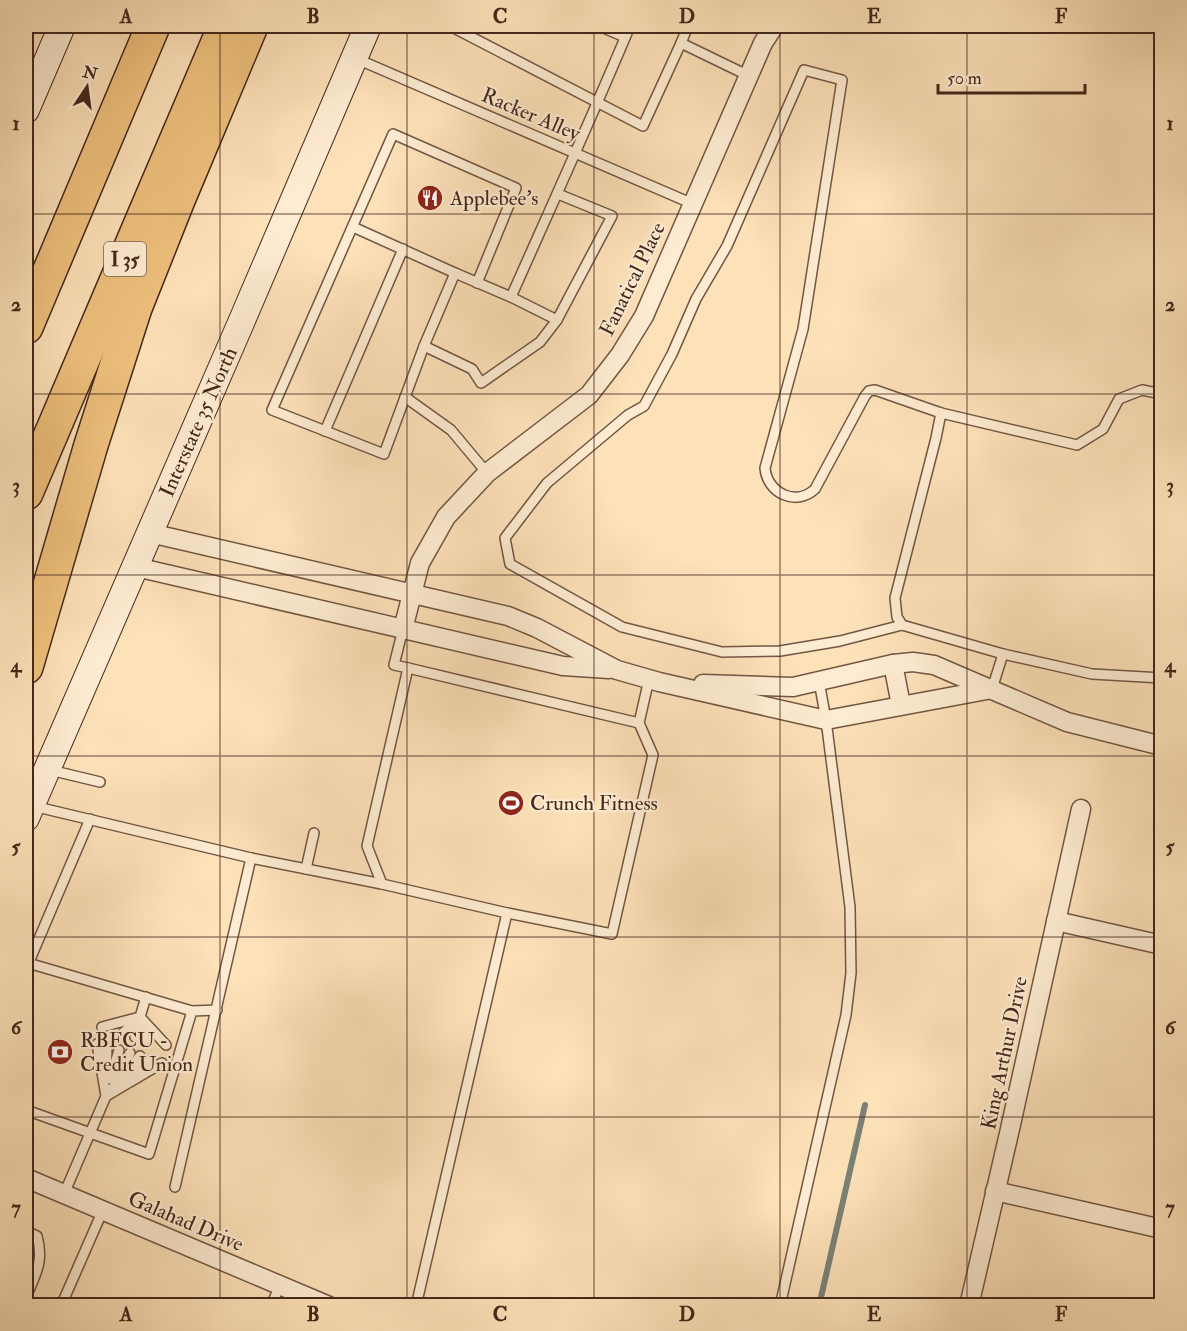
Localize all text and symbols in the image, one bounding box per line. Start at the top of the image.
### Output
text: A [119,4,133,29]
text: B [306,4,320,29]
text: C [493,4,507,29]
text: D [679,4,695,29]
text: E [867,4,882,29]
text: F [1055,4,1068,29]
north arrow [57,57,117,117]
scale bar [938,57,1085,95]
text: N [80,62,100,85]
text: 50 m [947,67,982,90]
street label: Racker Alley [477,82,585,148]
text: 1 [12,111,20,136]
text: 1 [1166,111,1174,136]
restaurant icon: Applebee's [415,183,445,213]
place label: Applebee's [449,185,539,212]
street label: Fanatical Place [593,218,672,341]
road number: I 35 [104,242,146,276]
text: 2 [11,292,21,317]
text: 2 [1165,292,1175,317]
street label: Interstate 35 North [153,343,244,501]
text: 3 [12,473,20,498]
text: 3 [1166,473,1174,498]
text: 4 [10,653,23,678]
text: 4 [1164,653,1177,678]
sports icon: Crunch Fitness [496,788,526,818]
place label: Crunch Fitness [530,790,658,817]
text: 5 [12,834,22,859]
text: 5 [1166,834,1176,859]
street label: King Arthur Drive [975,974,1034,1132]
text: 6 [11,1015,23,1040]
text: 6 [1165,1015,1177,1040]
place label: RBFCU - Credit Union [80,1027,193,1078]
bank icon: RBFCU - Credit Union [45,1037,75,1067]
street label: Galahad Drive [124,1185,248,1258]
text: 7 [11,1195,21,1220]
text: 7 [1165,1195,1175,1220]
text: A [119,1302,133,1327]
text: B [306,1302,320,1327]
text: C [493,1302,507,1327]
text: D [679,1302,695,1327]
text: E [867,1302,882,1327]
text: F [1055,1302,1068,1327]

